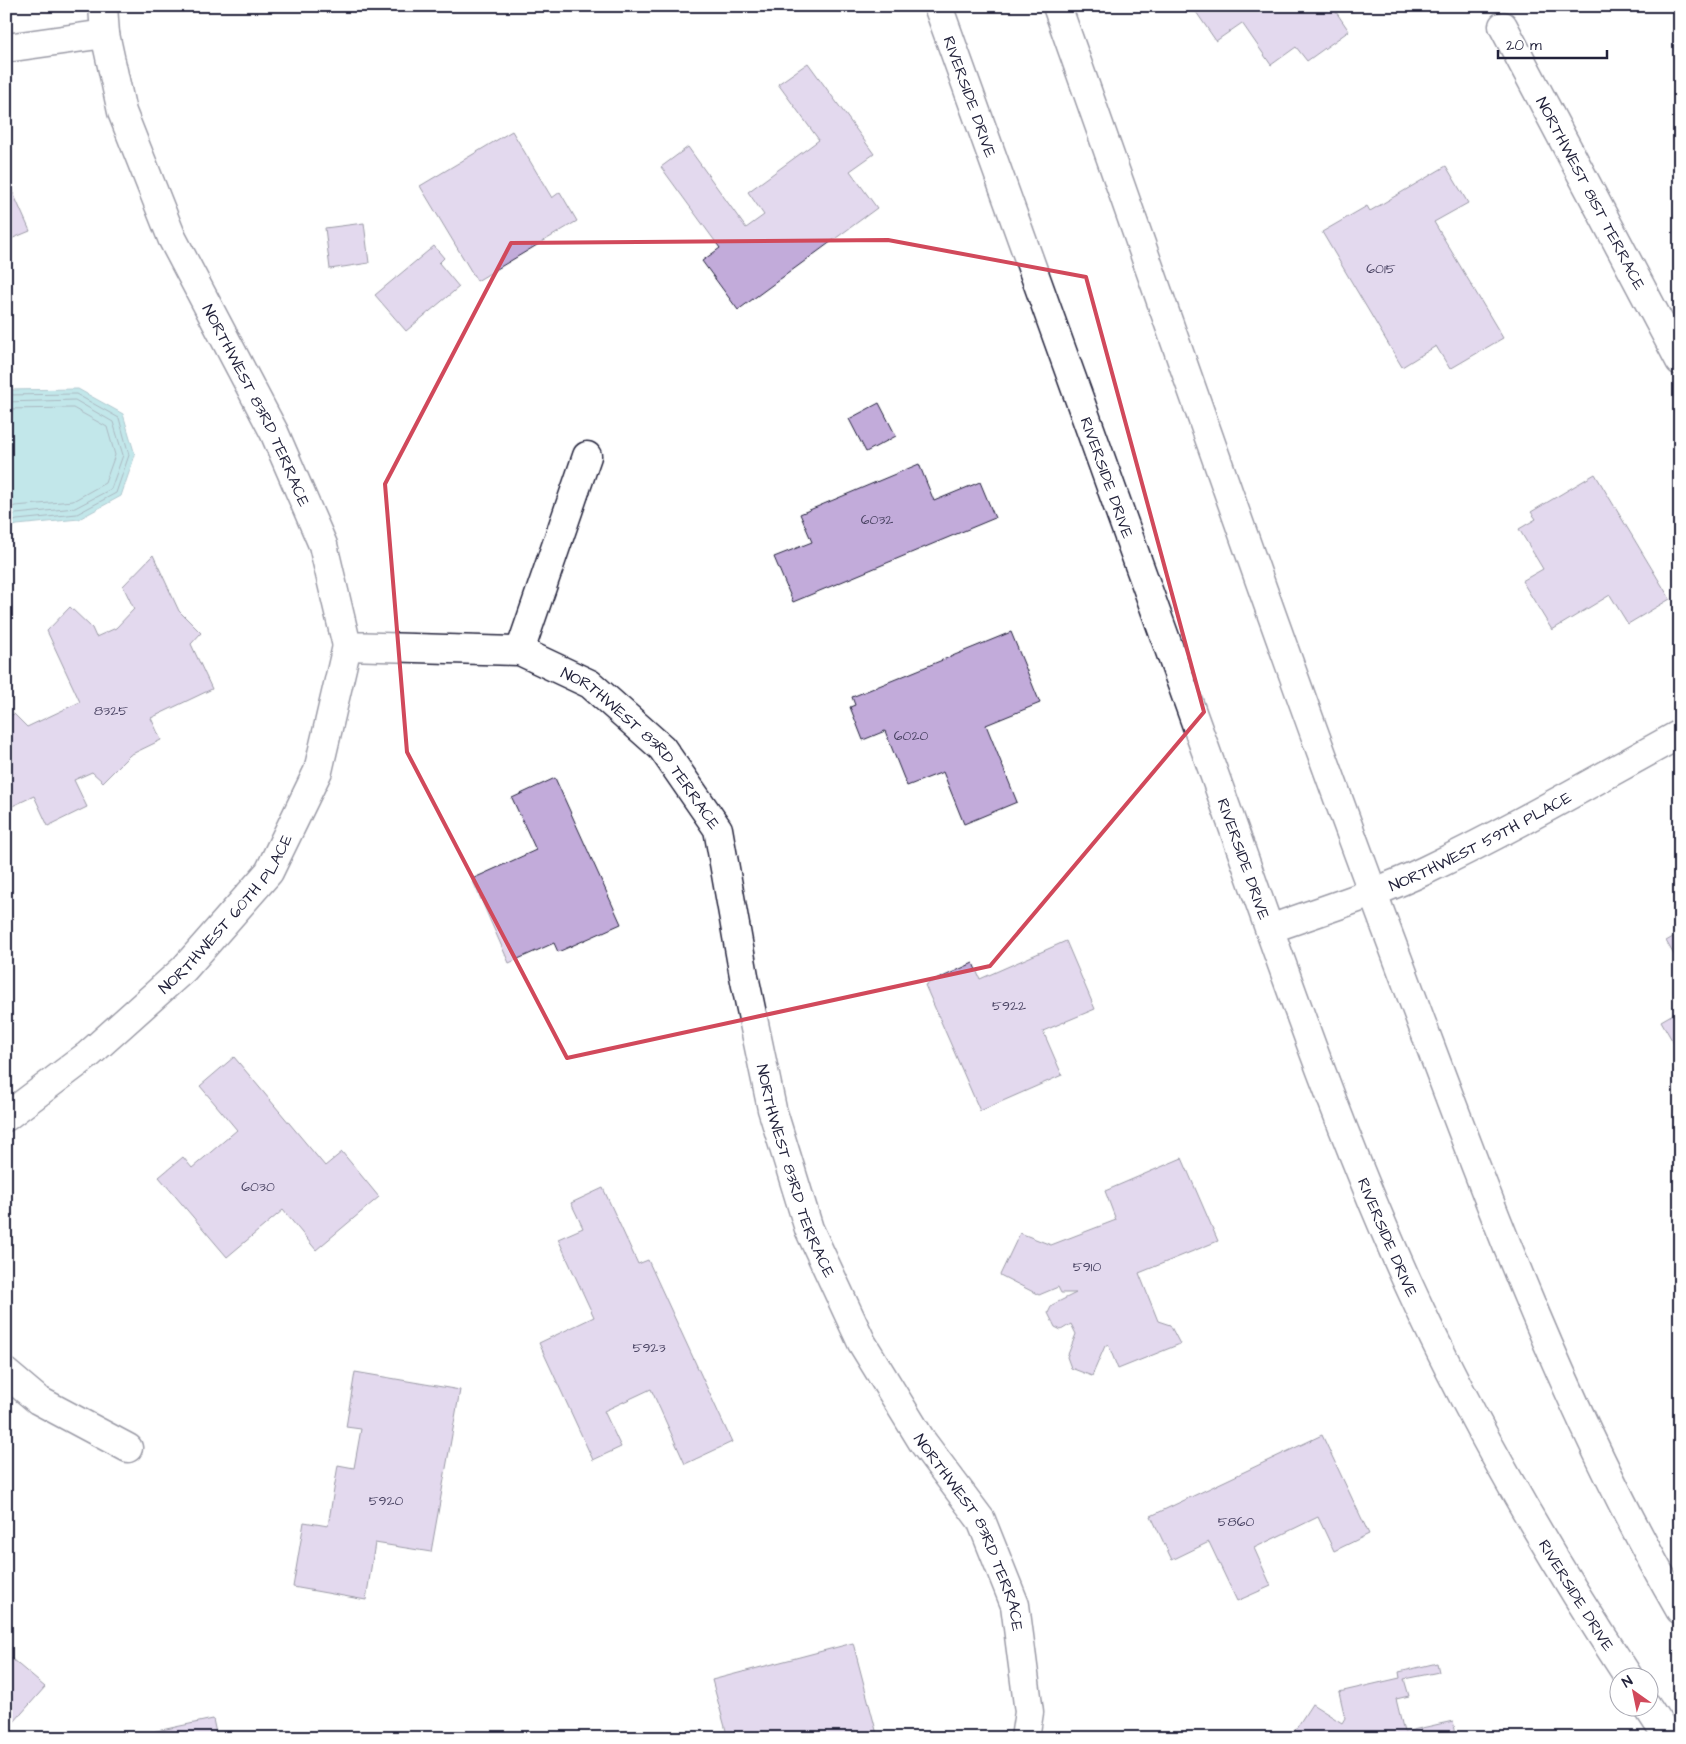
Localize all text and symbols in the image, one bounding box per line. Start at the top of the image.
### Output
scale bar [1498,28,1607,60]
street label: RIVERSIDE DRIVE [938,33,1002,161]
text: 20 m [1506,35,1542,56]
street label: NORTHWEST 81ST TERRACE [1530,93,1651,294]
house number: 6015 [1366,259,1396,279]
street label: NORTHWEST 83RD TERRACE [197,301,315,511]
street label: RIVERSIDE DRIVE [1075,414,1139,542]
house number: 6032 [861,510,893,530]
street label: NORTHWEST 83RD TERRACE [557,662,725,834]
house number: 8325 [94,701,128,721]
house number: 6020 [894,726,928,746]
street label: NORTHWEST 59TH PLACE [1386,786,1576,897]
street label: RIVERSIDE DRIVE [1212,795,1275,923]
street label: NORTHWEST 60TH PLACE [154,830,298,999]
house number: 5922 [992,996,1026,1016]
street label: NORTHWEST 83RD TERRACE [751,1062,840,1282]
street label: RIVERSIDE DRIVE [1352,1175,1423,1301]
house number: 6030 [241,1177,275,1197]
house number: 5910 [1073,1257,1101,1277]
house number: 5923 [632,1338,666,1358]
street label: NORTHWEST 83RD TERRACE [908,1430,1028,1633]
house number: 5920 [369,1491,404,1511]
house number: 5860 [1218,1512,1254,1532]
street label: RIVERSIDE DRIVE [1533,1536,1619,1656]
north arrow [1608,1666,1658,1716]
text: N [1618,1671,1637,1693]

